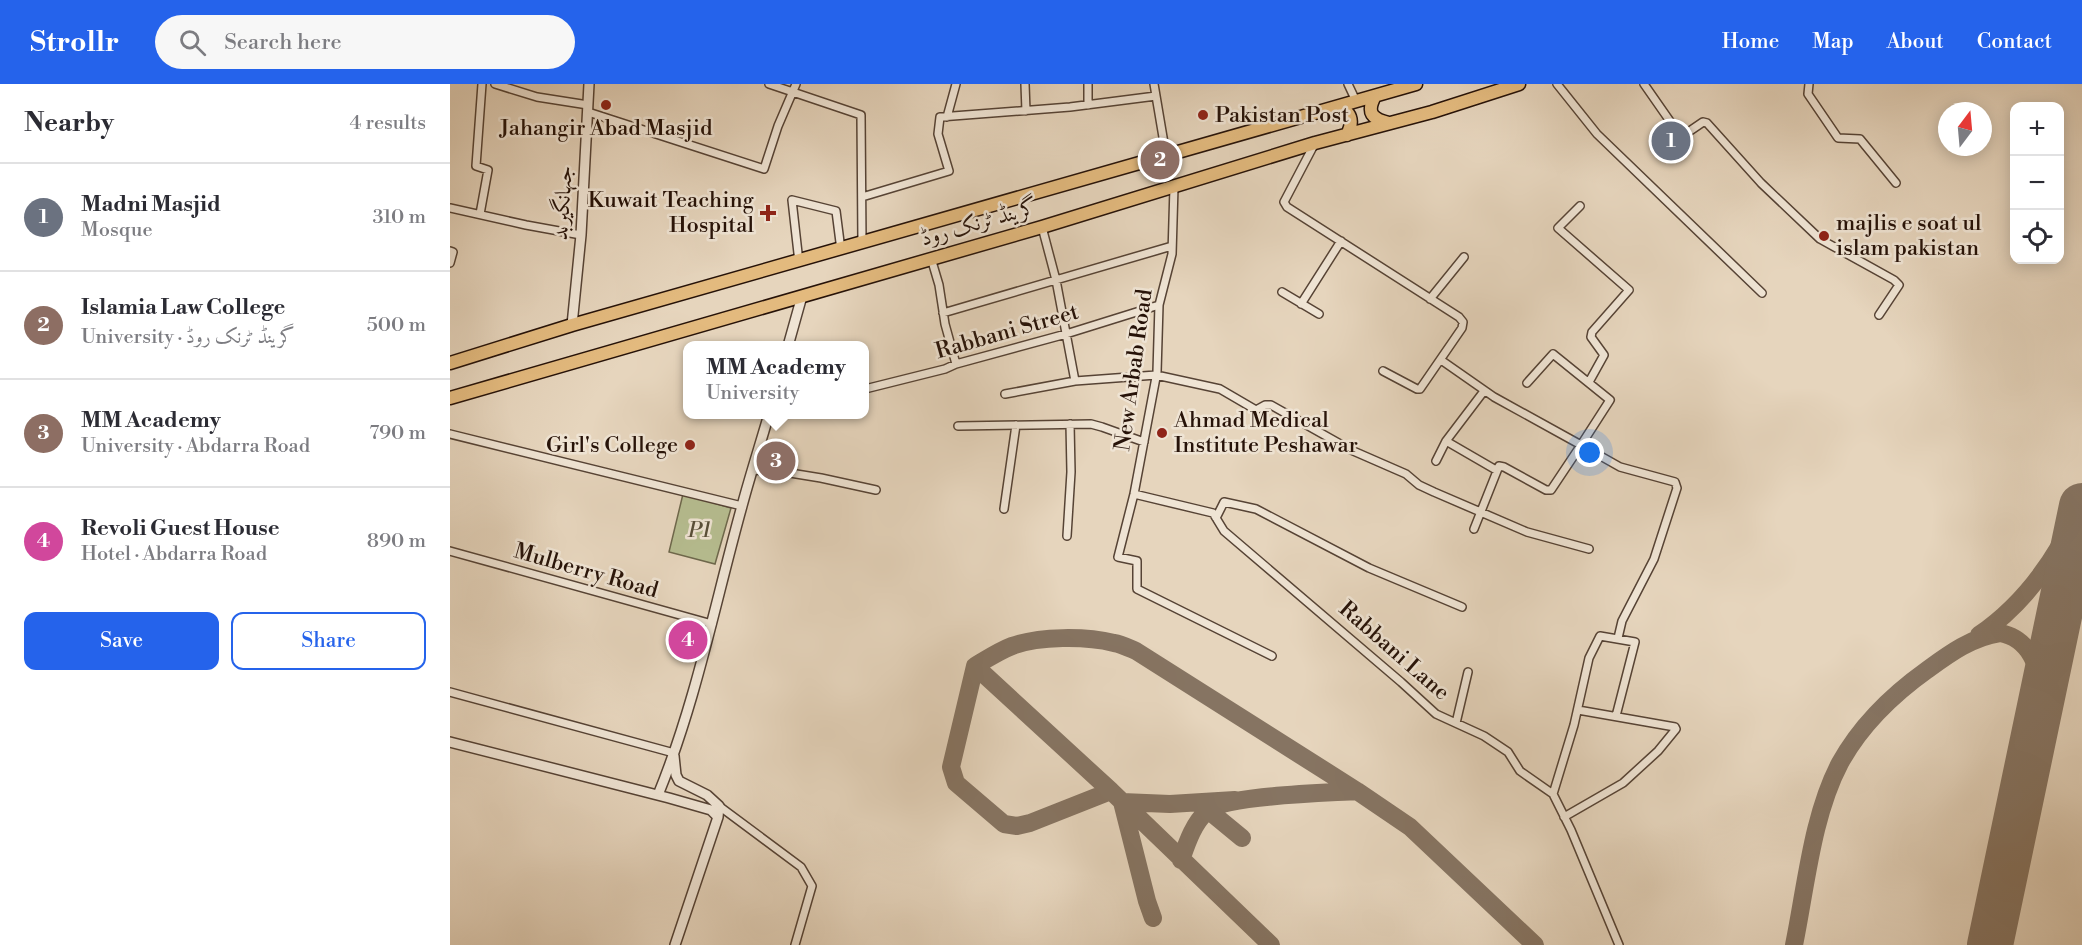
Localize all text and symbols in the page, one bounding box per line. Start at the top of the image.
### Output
search box [155,15,575,69]
text: Strollr [30,25,119,60]
icon: search [176,26,209,59]
text: Search here [224,29,342,56]
text: Home [1722,29,1779,55]
text: Map [1812,29,1854,55]
text: About [1887,29,1944,55]
text: Contact [1977,29,2052,55]
marker: Jahangir Abad Masjid [599,98,613,112]
place label: Pakistan Post [1215,102,1349,129]
north arrow [1938,102,1992,156]
map controls [2010,102,2064,264]
button: + [2010,102,2064,156]
text: Nearby [24,107,114,139]
marker: Pakistan Post [1196,108,1210,122]
text: 4 results [349,111,426,136]
place label: Jahangir Abad Masjid [498,115,713,142]
pin: 1 [1652,118,1690,164]
pin: 2 [1140,138,1180,182]
button: − [2010,156,2064,210]
street label: جہانگیربد [546,165,579,241]
place label: Kuwait Teaching Hospital [588,187,755,239]
text: Madni Masjid [81,191,221,218]
street label: گرینڈ ٹرنک روڈ [917,192,1040,253]
marker: Kuwait Teaching Hospital [759,204,777,222]
text: 1 [39,205,48,230]
text: 310 m [373,205,426,230]
place label: majlis e soat ul islam pakistan [1836,210,1982,262]
button: locate [2010,210,2064,264]
text: Mosque [81,218,153,243]
marker: majlis e soat ul islam pakistan [1817,229,1831,243]
street label: New Arbab Road [1109,287,1159,453]
text: Islamia Law College [81,294,285,321]
street label: Rabbani Street [932,299,1082,365]
text: 2 [37,313,50,338]
text: 500 m [367,313,426,338]
text: University · گرینڈ ٹرنک روڈ [81,325,295,350]
popup [683,341,869,419]
text: MM Academy [706,354,846,381]
text: University [706,381,799,406]
text: MM Academy [81,407,221,434]
place label: Ahmad Medical Institute Peshawar [1173,407,1358,459]
text: 3 [37,421,50,446]
text: 790 m [369,421,426,446]
marker: Ahmad Medical Institute Peshawar [1155,426,1169,440]
place label: Girl's College [546,432,678,459]
text: University · Abdarra Road [81,434,310,459]
marker: Girl's College [683,438,697,452]
pin: 3 [756,438,796,484]
your location [1575,438,1604,467]
text: Revoli Guest House [81,515,280,542]
park label: P1 [687,517,710,544]
text: 4 [37,529,50,554]
text: 890 m [367,529,426,554]
street label: Mulberry Road [511,538,662,605]
text: Hotel · Abdarra Road [81,542,267,567]
street label: Rabbani Lane [1333,596,1455,706]
button: Save [24,612,219,670]
button: Share [231,612,426,670]
pin: 4 [668,618,708,662]

